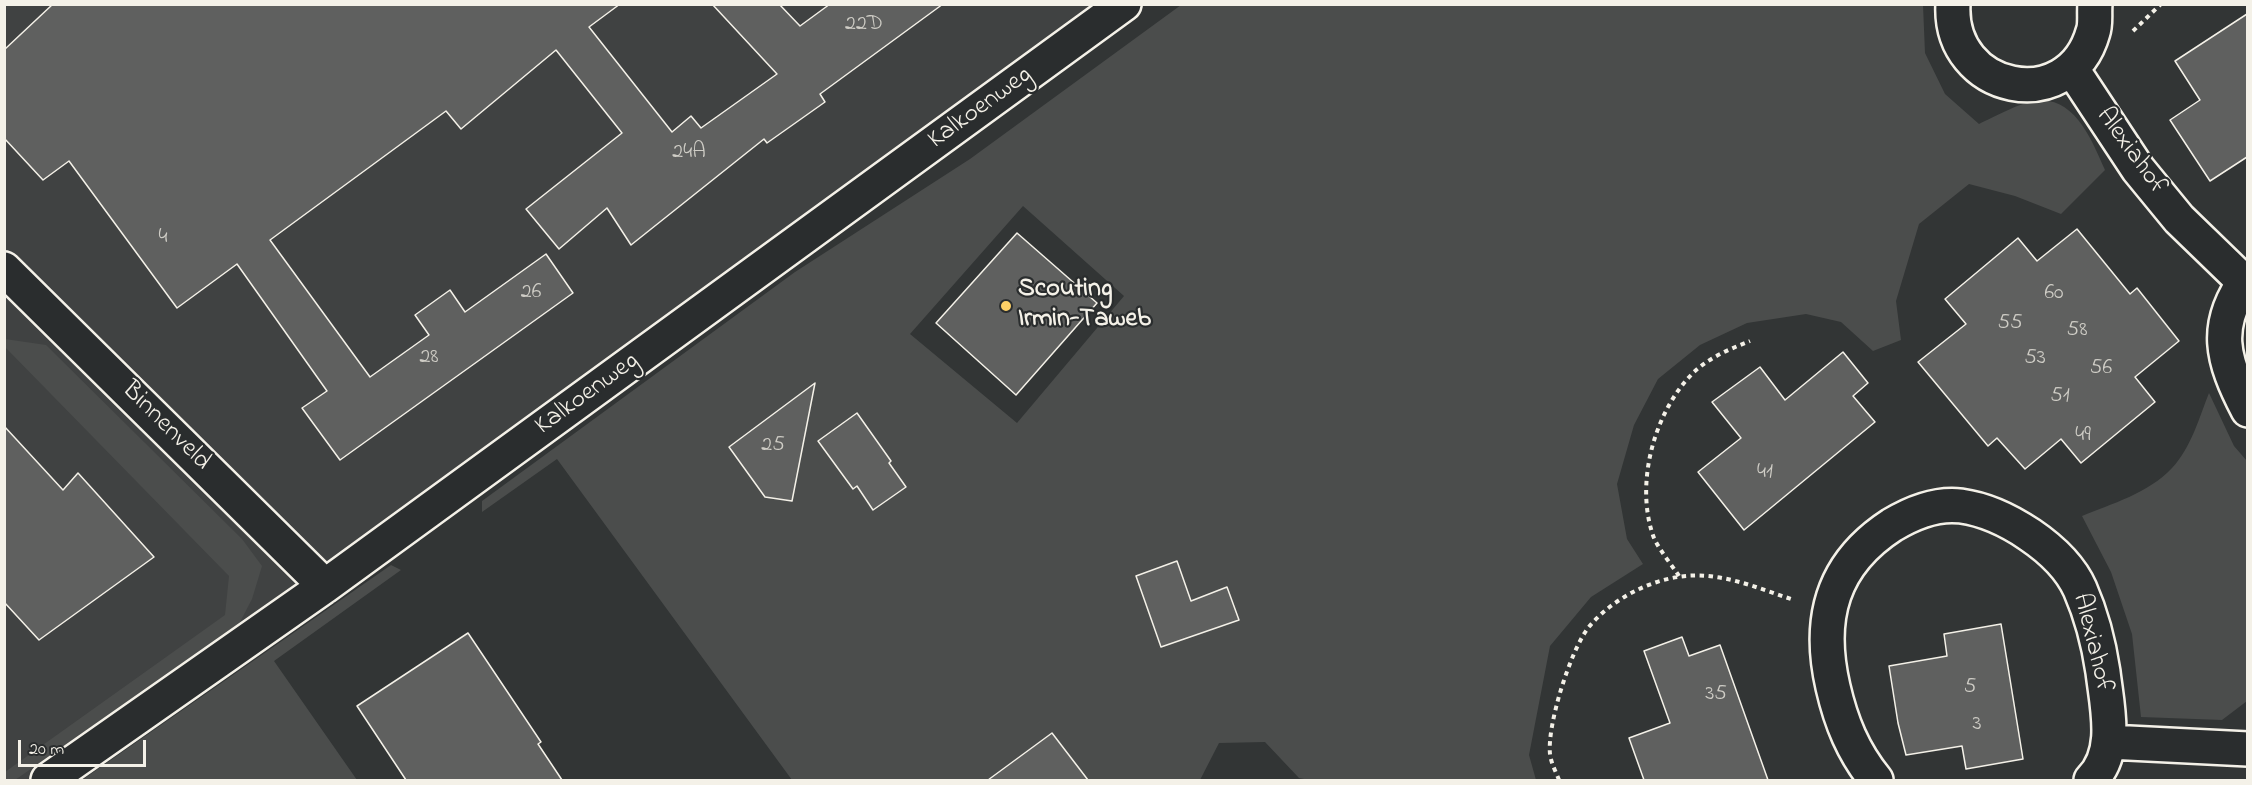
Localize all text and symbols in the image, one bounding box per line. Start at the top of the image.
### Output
house number: 22D [845,12,883,38]
street label: Kalkoenweg [923,61,1039,157]
street label: Alexiahof [2088,102,2172,202]
house number: 24A [672,140,706,166]
house number: 4 [158,225,168,251]
place label: Scouting Irmin-Taweb [1018,275,1151,336]
house number: 26 [521,280,541,306]
house number: 60 [2044,281,2064,307]
marker: Scouting Irmin-Taweb [999,299,1013,313]
house number: 55 [1997,311,2023,337]
house number: 58 [2067,318,2087,344]
house number: 28 [419,345,439,371]
house number: 53 [2024,346,2046,372]
street label: Kalkoenweg [530,347,646,443]
house number: 56 [2090,356,2112,382]
street label: Binnenveld [114,376,216,478]
house number: 51 [2050,384,2070,410]
house number: 49 [2075,423,2091,449]
house number: 25 [761,433,785,459]
house number: 41 [1757,460,1773,486]
street label: Alexiahof [2064,591,2118,695]
house number: 5 [1964,675,1976,701]
house number: 35 [1705,682,1727,708]
house number: 3 [1972,712,1982,738]
scale bar [21,728,148,766]
text: 20 m [29,737,64,763]

